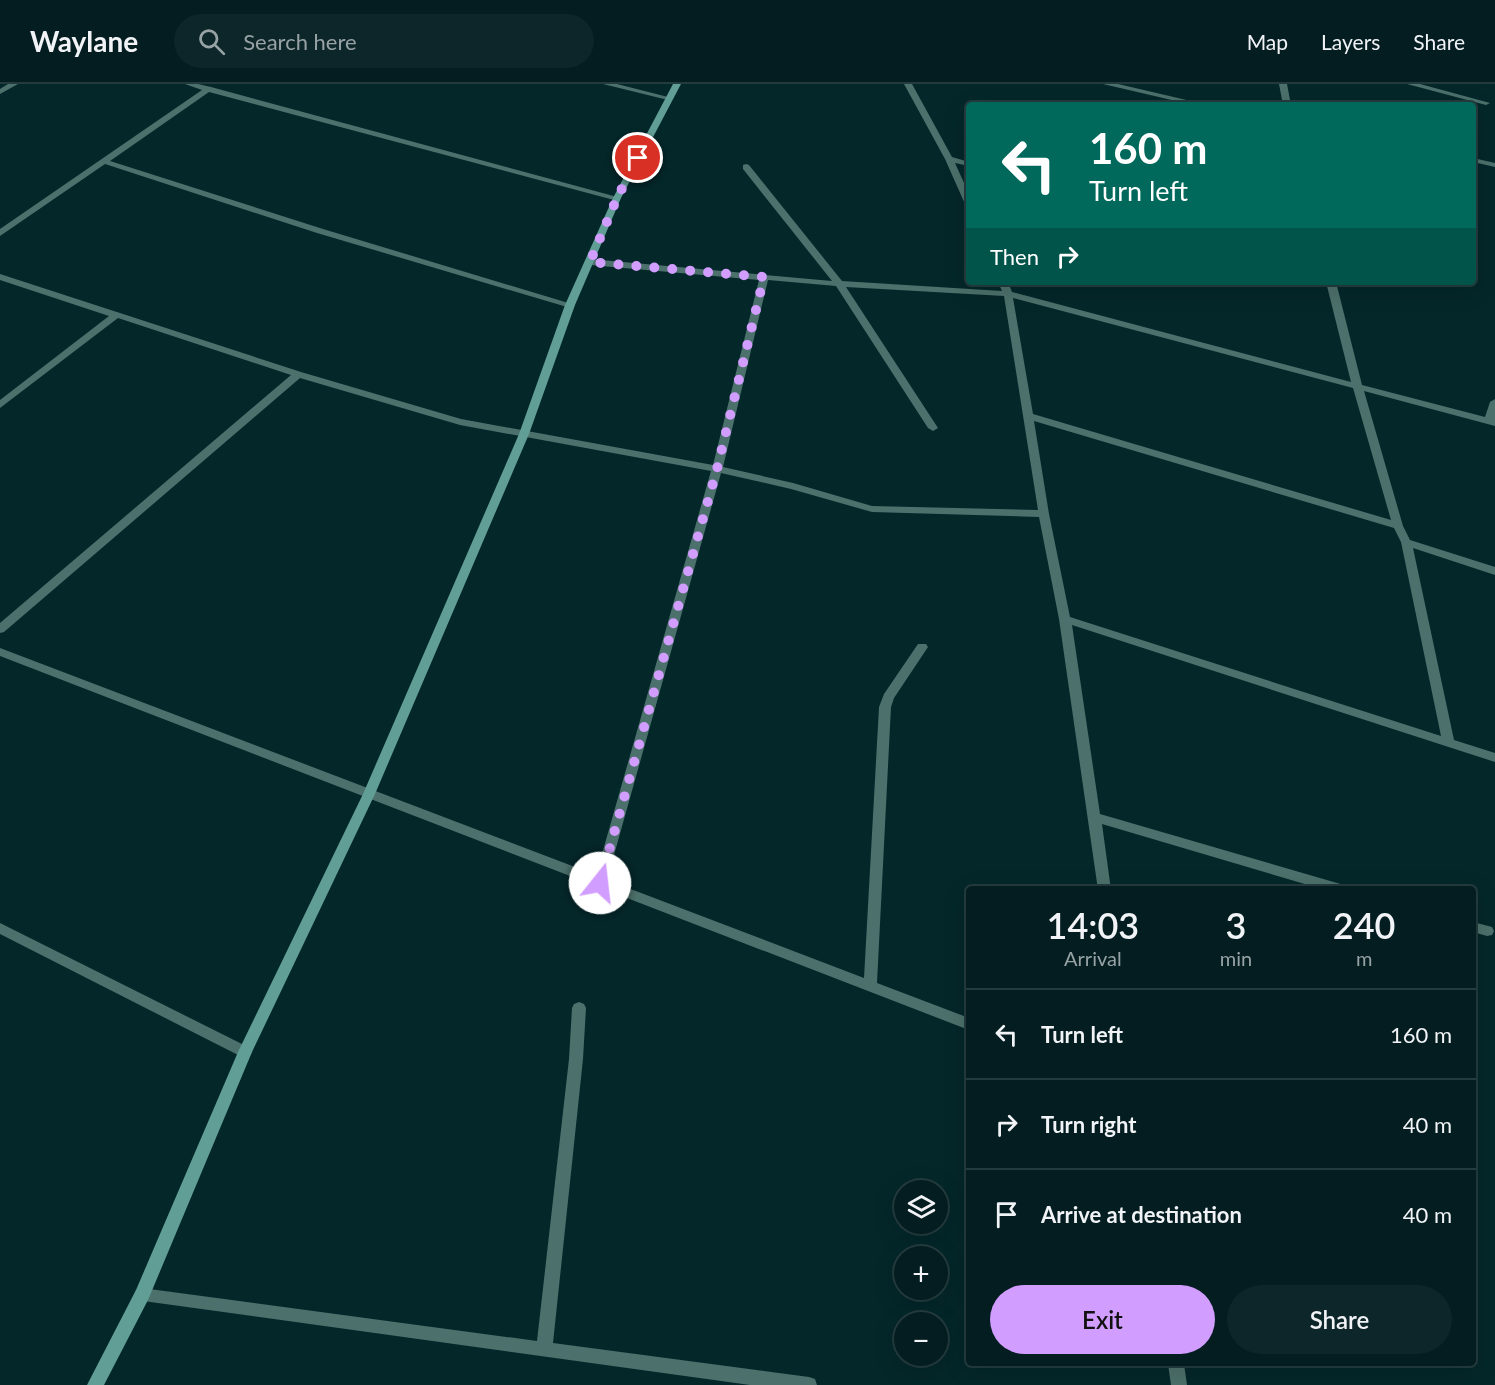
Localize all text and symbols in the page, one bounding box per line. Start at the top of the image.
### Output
search box [174,14,594,68]
text: Waylane [30,24,138,58]
icon: search [195,25,228,58]
text: Search here [243,28,357,55]
text: Map [1247,29,1288,54]
text: Layers [1321,29,1380,54]
text: Share [1413,29,1465,54]
text: 160 m [1089,123,1207,173]
icon: left [990,126,1068,204]
pin [612,132,663,183]
icon: arrive [621,141,654,174]
text: Turn left [1089,174,1188,207]
icon: right [1051,240,1084,273]
text: Then [990,243,1039,270]
position arrow [568,851,632,915]
text: 14:03 [1047,903,1139,947]
text: 3 [1226,903,1246,947]
text: 240 [1333,903,1395,947]
text: Arrival [1064,946,1122,970]
text: min [1220,946,1252,970]
text: m [1356,946,1372,970]
icon: left [990,1018,1023,1051]
text: Turn left [1041,1021,1123,1048]
text: 160 m [1390,1021,1452,1048]
icon: right [990,1108,1023,1141]
text: Turn right [1041,1111,1136,1138]
text: 40 m [1403,1111,1452,1138]
map controls [894,1180,948,1366]
button: layers [894,1180,948,1234]
icon: arrive [990,1198,1023,1231]
text: Arrive at destination [1041,1201,1242,1228]
text: 40 m [1403,1201,1452,1228]
button: + [894,1246,948,1300]
button: Exit [990,1285,1215,1354]
button: Share [1227,1285,1452,1354]
button: − [894,1312,948,1366]

